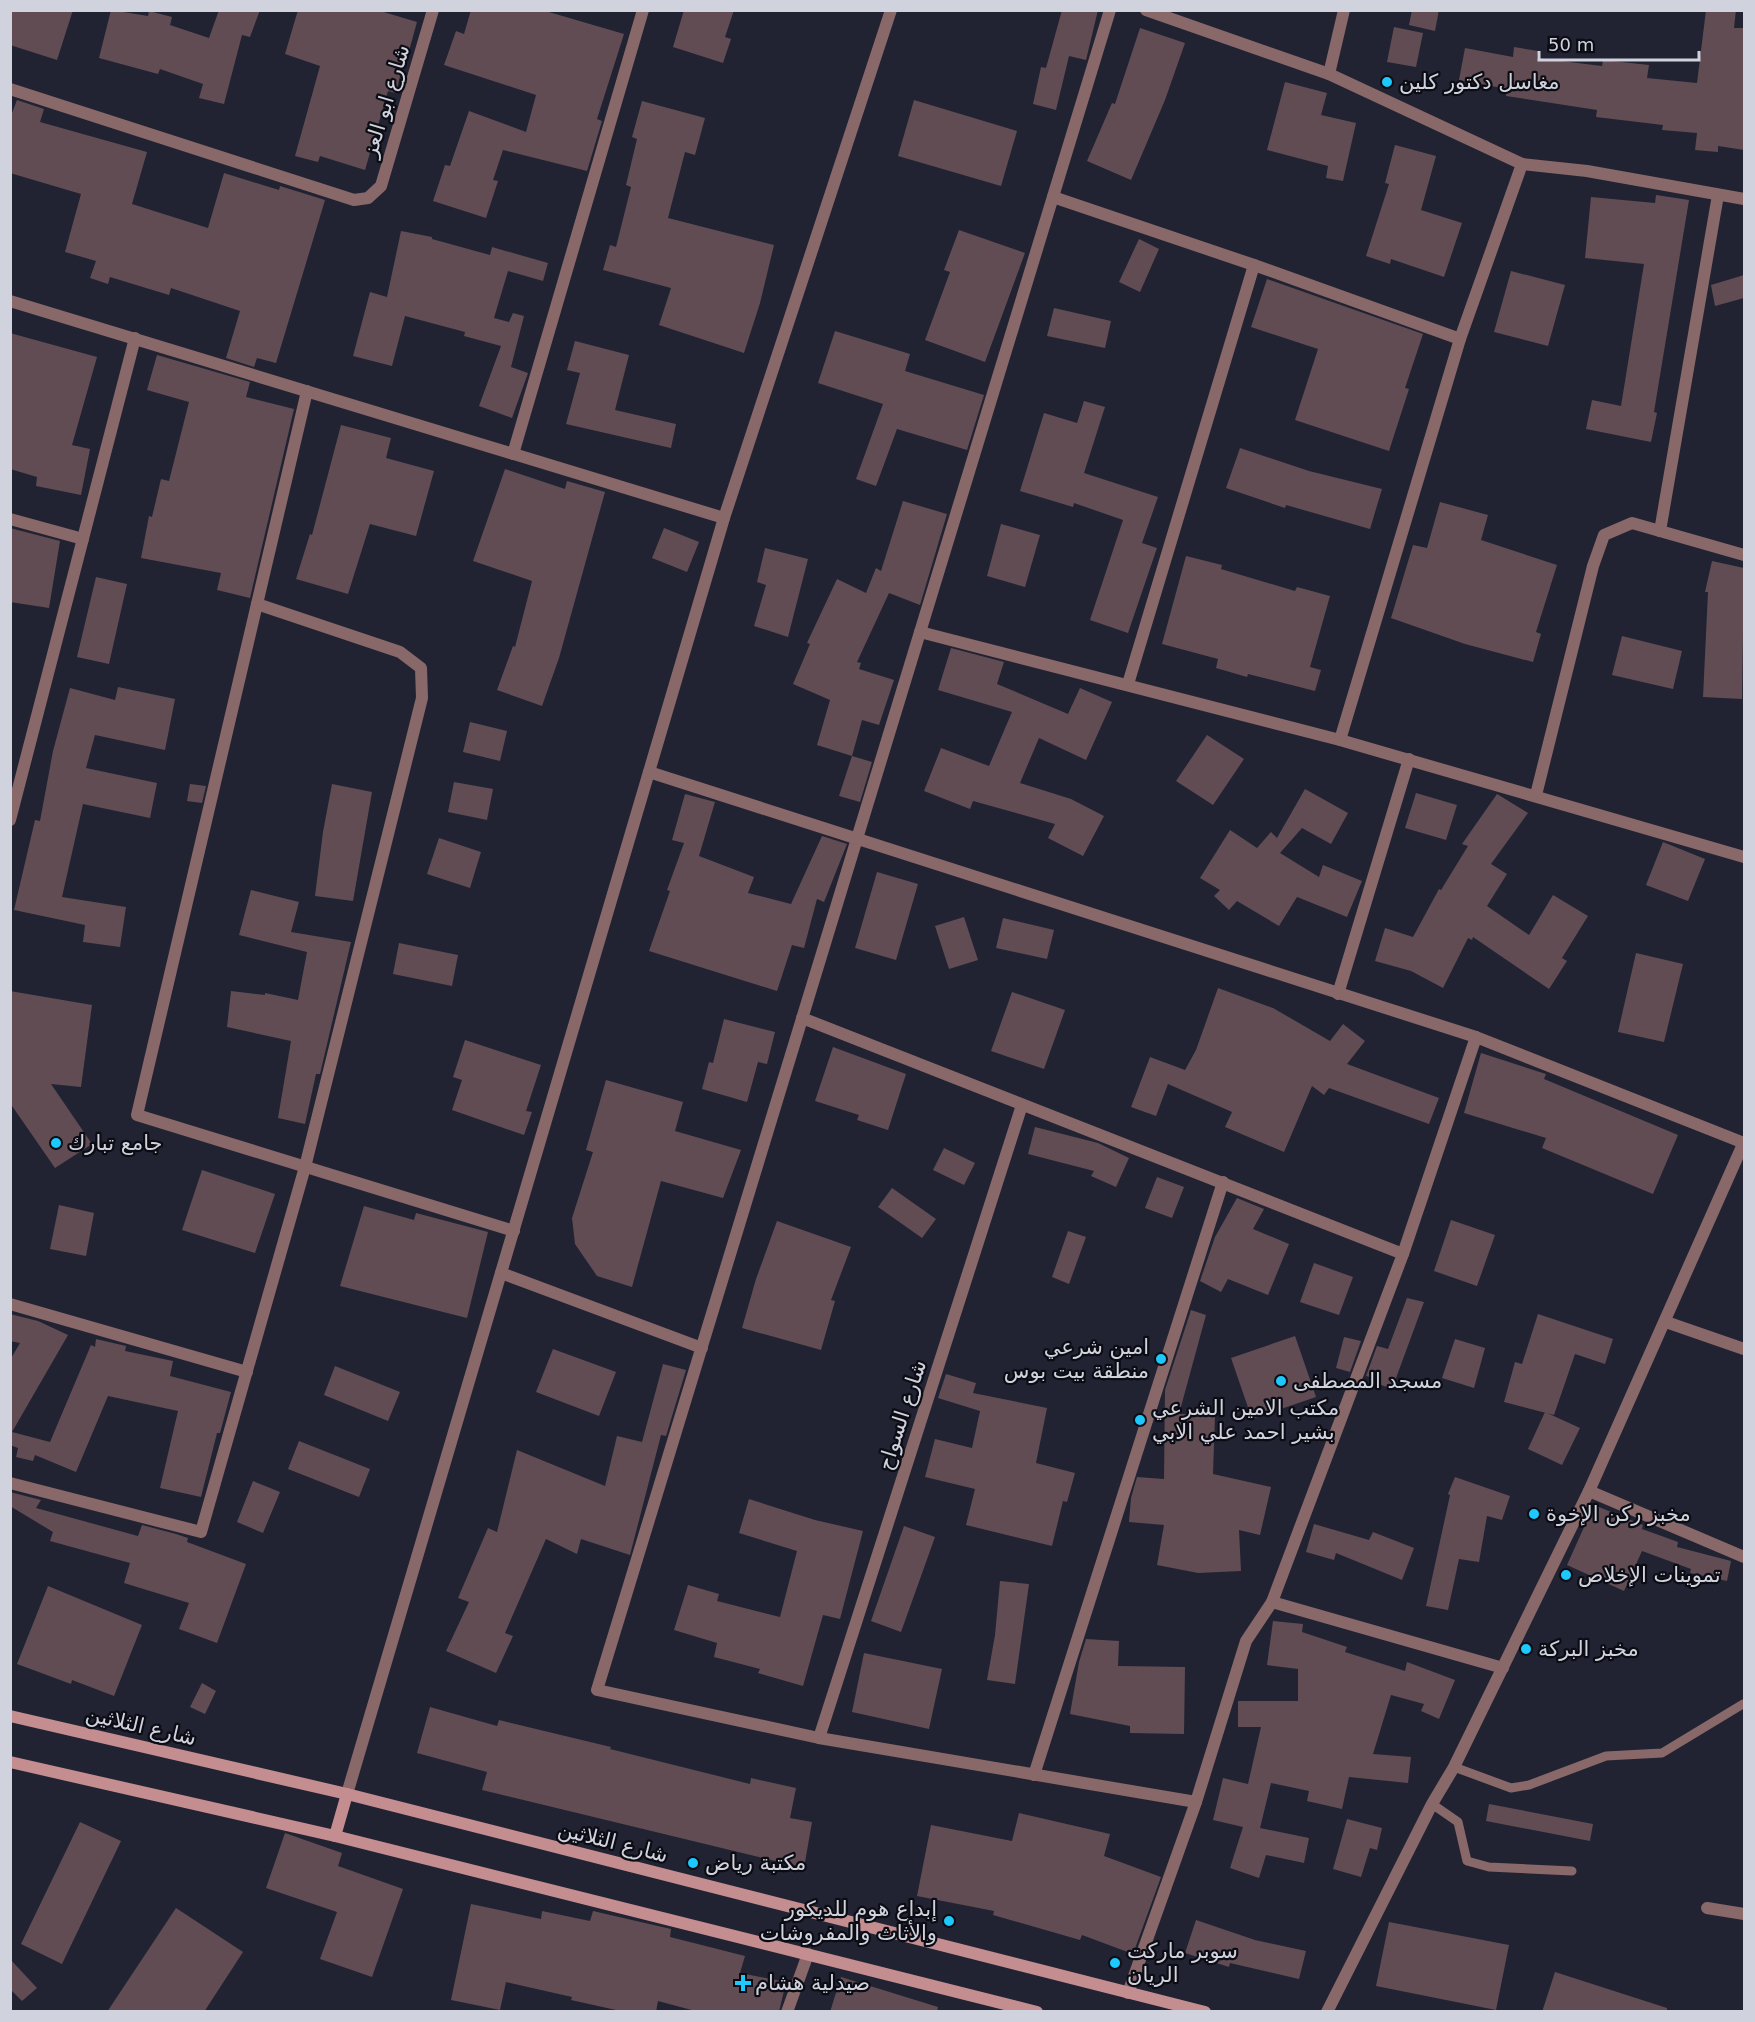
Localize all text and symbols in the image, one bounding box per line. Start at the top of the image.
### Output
scale bar [1539,24,1700,62]
text: 50 m [1548,34,1594,55]
street label: شارع ابو العز [357,42,415,161]
place label: مغاسل دكتور كلين [1399,70,1560,94]
marker: مغاسل دكتور كلين [1380,75,1394,89]
place label: جامع تبارك [68,1131,163,1155]
marker: جامع تبارك [49,1136,63,1150]
place label: امين شرعي منطقة بيت بوس [1004,1335,1149,1383]
marker: امين شرعي منطقة بيت بوس [1154,1352,1168,1366]
street label: شارع السواح [873,1357,931,1473]
place label: مسجد المصطفى [1293,1369,1442,1393]
marker: مسجد المصطفى [1274,1374,1288,1388]
place label: مكتب الامين الشرعي بشير احمد علي الابي [1152,1396,1339,1444]
marker: مكتب الامين الشرعي بشير احمد علي الابي [1133,1413,1147,1427]
place label: مخبز ركن الإخوة [1546,1502,1691,1526]
marker: مخبز ركن الإخوة [1527,1507,1541,1521]
place label: تموينات الإخلاص [1578,1563,1721,1587]
marker: تموينات الإخلاص [1559,1568,1573,1582]
place label: مخبز البركة [1538,1637,1639,1661]
marker: مخبز البركة [1519,1642,1533,1656]
street label: شارع الثلاثين [83,1702,199,1750]
street label: شارع الثلاثين [555,1817,671,1867]
place label: مكتبة رياض [705,1851,806,1875]
marker: مكتبة رياض [686,1856,700,1870]
place label: إبداع هوم للديكور والأثاث والمفروشات [760,1897,937,1945]
marker: إبداع هوم للديكور والأثاث والمفروشات [942,1914,956,1928]
place label: سوبر ماركت الريان [1127,1939,1238,1987]
marker: سوبر ماركت الريان [1108,1956,1122,1970]
place label: صيدلية هشام [755,1971,870,1995]
marker: صيدلية هشام [736,1976,750,1990]

